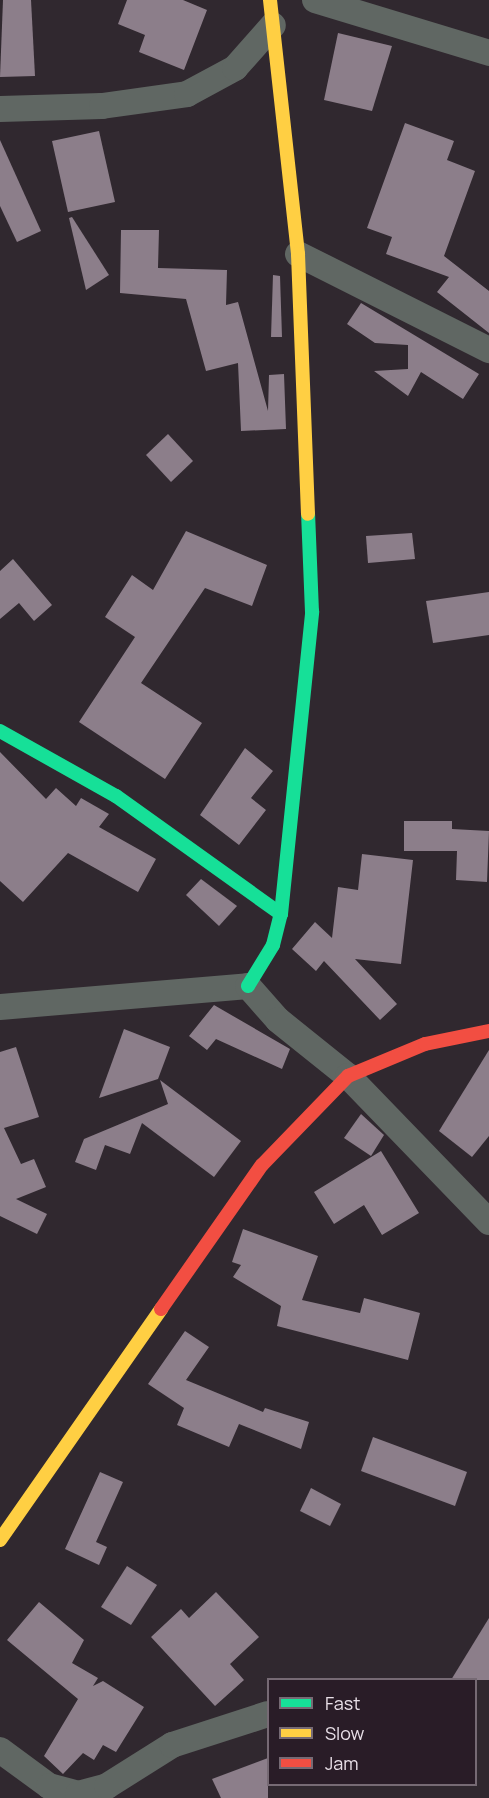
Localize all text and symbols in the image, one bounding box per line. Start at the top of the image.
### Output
legend [267,1678,477,1786]
text: Fast [325,1691,360,1715]
text: Slow [325,1721,364,1745]
text: Jam [325,1751,359,1775]

